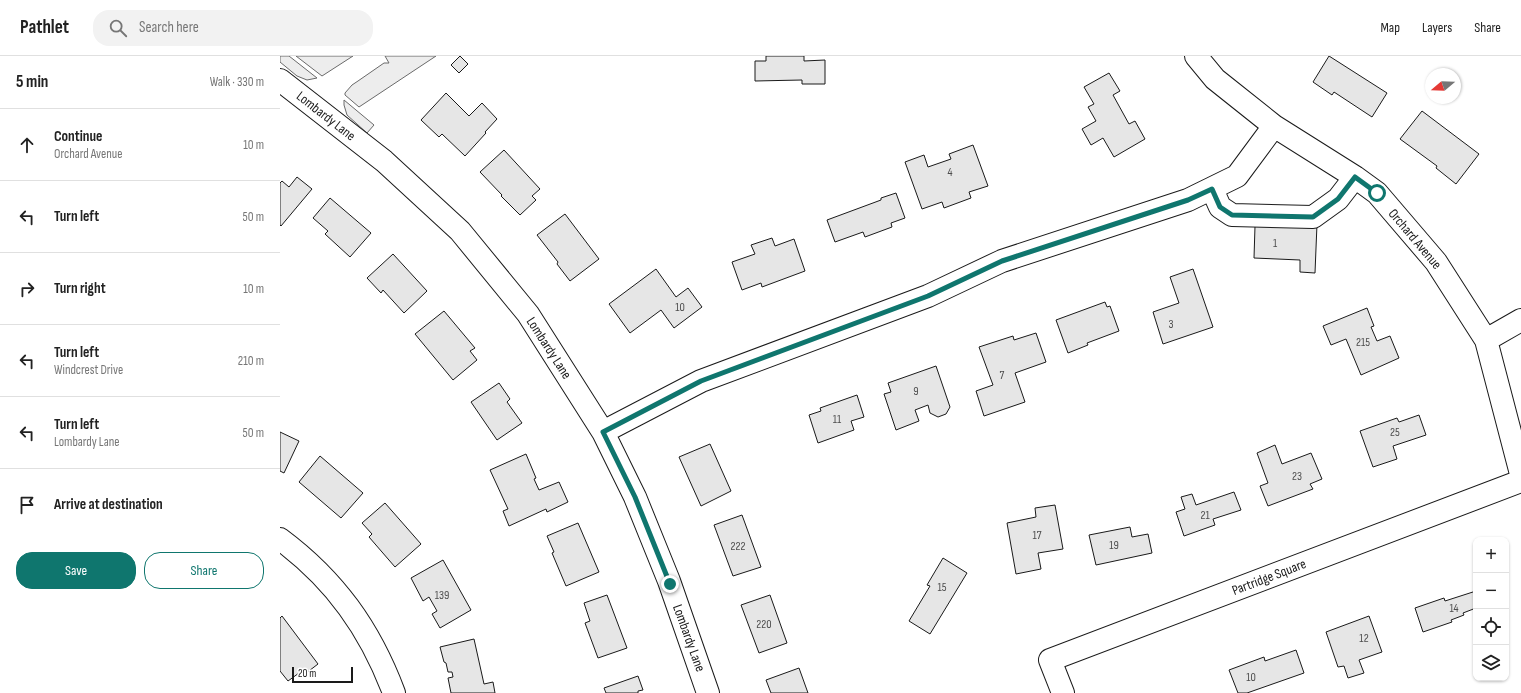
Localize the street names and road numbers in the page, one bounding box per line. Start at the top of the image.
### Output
street label: Lombardy Lane [293,88,359,144]
street label: Orchard Avenue [1385,205,1445,273]
street label: Lombardy Lane [523,314,575,382]
street label: Partridge Square [1230,555,1308,599]
street label: Lombardy Lane [669,602,709,674]

